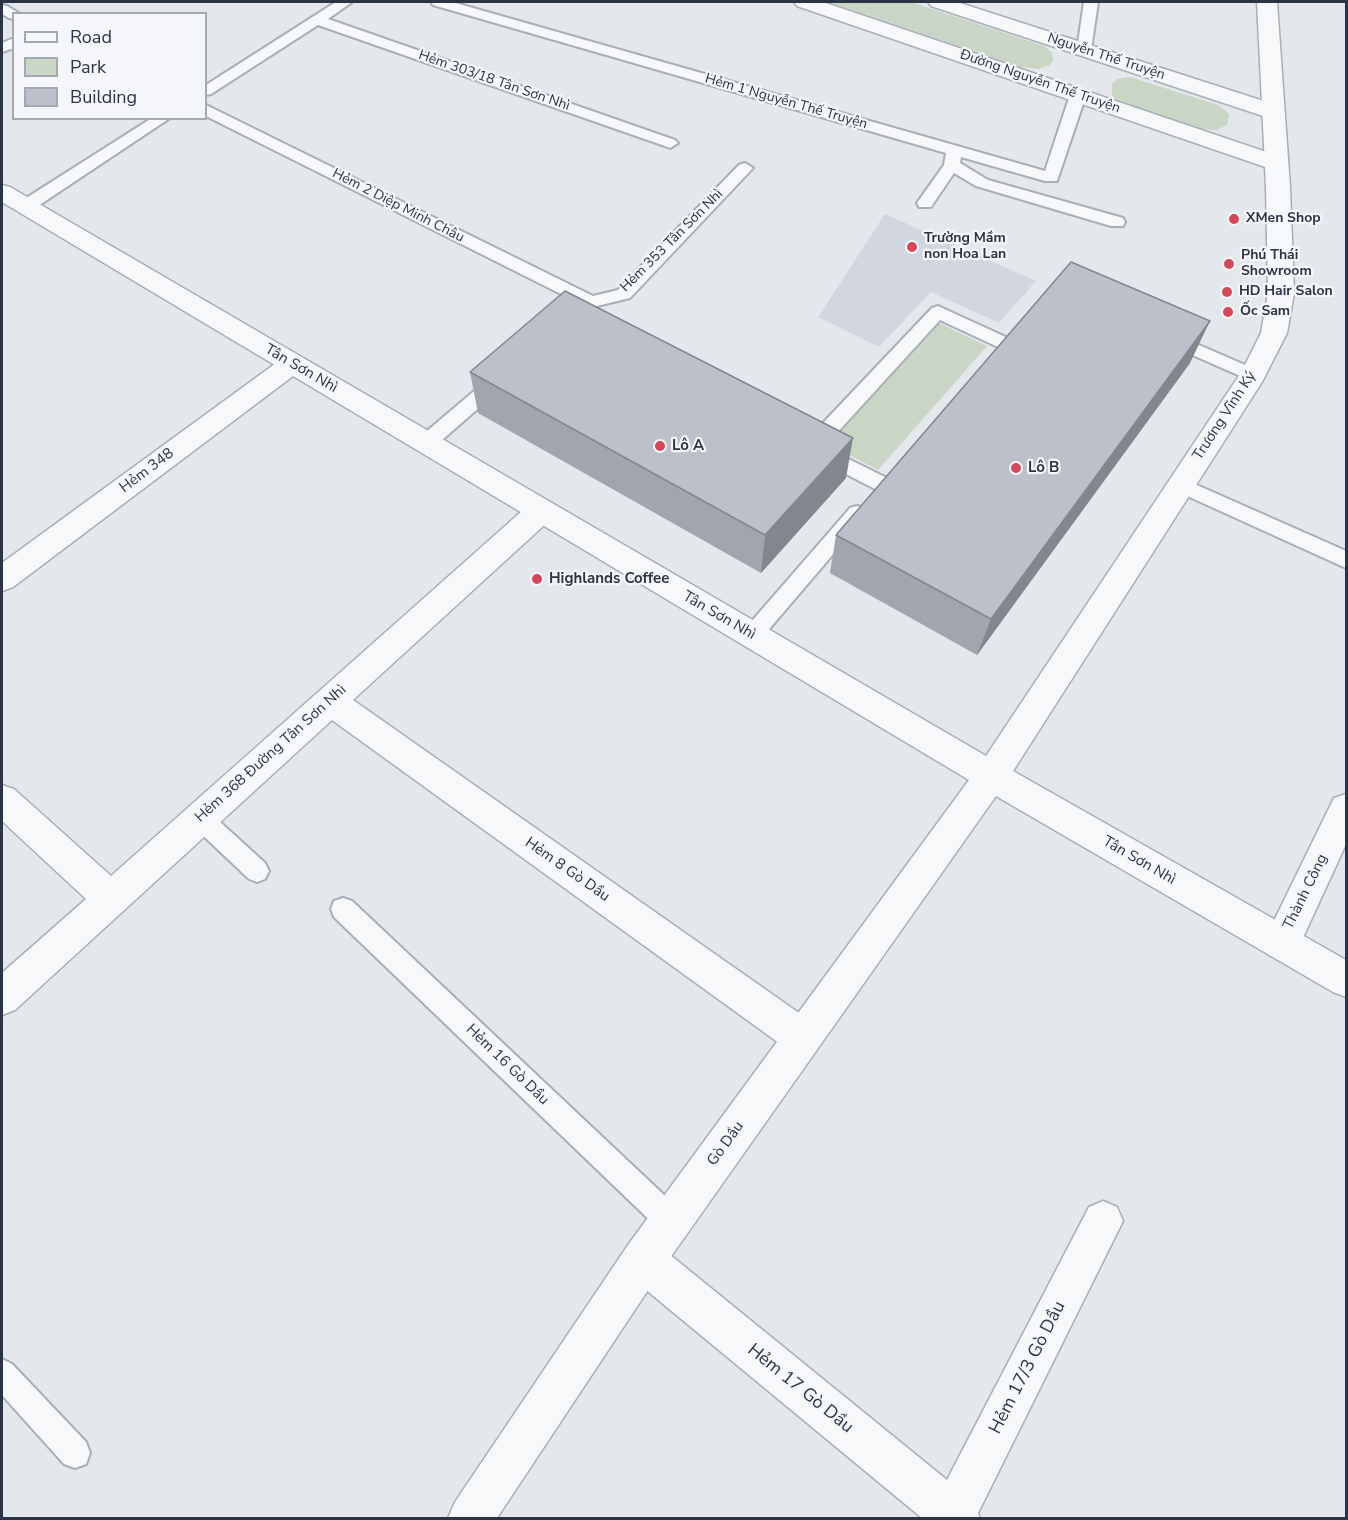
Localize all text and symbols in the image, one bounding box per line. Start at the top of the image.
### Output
legend [12,12,207,120]
text: Road [70,25,112,49]
street label: Nguyễn Thế Truyện [1045,30,1167,84]
street label: Hẻm 303/18 Tân Sơn Nhì [416,47,572,115]
street label: Đường Nguyễn Thế Truyện [958,47,1122,117]
text: Park [70,55,106,79]
street label: Hẻm 1 Nguyễn Thế Truyện [703,71,869,133]
text: Building [70,85,137,109]
street label: Hẻm 2 Diệp Minh Châu [329,165,467,247]
street label: Hẻm 353 Tân Sơn Nhì [617,186,727,296]
place label: XMen Shop [1246,211,1321,227]
marker: XMen Shop [1227,212,1241,226]
place label: Trường Mầm non Hoa Lan [924,231,1006,264]
marker: Trường Mầm non Hoa Lan [905,240,919,254]
place label: Phú Thái Showroom [1241,248,1312,280]
marker: Phú Thái Showroom [1222,257,1236,271]
place label: HD Hair Salon [1239,284,1333,300]
marker: HD Hair Salon [1220,285,1234,299]
place label: Ốc Sam [1240,304,1290,320]
marker: Ốc Sam [1221,305,1235,319]
street label: Tân Sơn Nhì [261,341,341,397]
street label: Trương Vĩnh Ký [1190,368,1260,464]
place label: Lô A [672,437,704,455]
marker: Lô A [653,439,667,453]
street label: Hẻm 348 [116,445,178,497]
place label: Lô B [1028,459,1059,477]
marker: Lô B [1009,461,1023,475]
place label: Highlands Coffee [549,570,669,588]
marker: Highlands Coffee [530,572,544,586]
street label: Tân Sơn Nhì [679,588,759,644]
street label: Hẻm 368 Đường Tân Sơn Nhì [192,681,350,827]
street label: Tân Sơn Nhì [1099,833,1179,889]
street label: Hẻm 8 Gò Dầu [521,834,613,906]
street label: Thành Công [1280,851,1332,933]
street label: Hẻm 16 Gò Dầu [462,1021,552,1109]
street label: Gò Dầu [704,1118,748,1170]
street label: Hẻm 17/3 Gò Dầu [985,1298,1071,1438]
street label: Hẻm 17 Gò Dầu [743,1340,857,1438]

